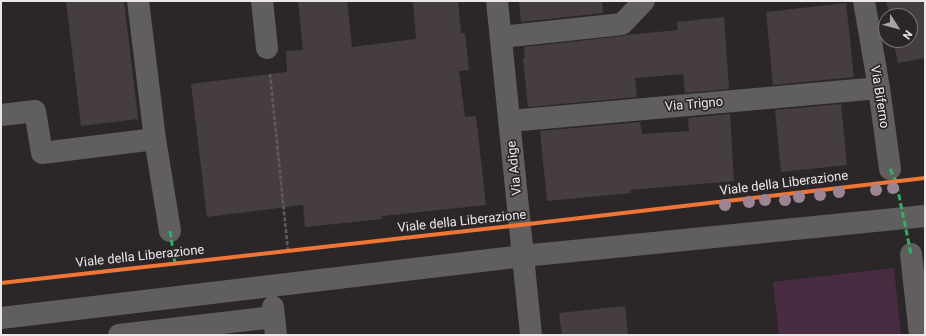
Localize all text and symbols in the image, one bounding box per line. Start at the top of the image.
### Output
north arrow [878,8,918,48]
text: N [900,28,915,42]
street label: Via Biferno [866,65,892,129]
street label: Via Trigno [664,95,724,115]
street label: Via Adige [504,140,526,196]
street label: Viale della Liberazione [719,168,849,200]
street label: Viale della Liberazione [397,207,527,237]
street label: Viale della Liberazione [75,242,205,272]

